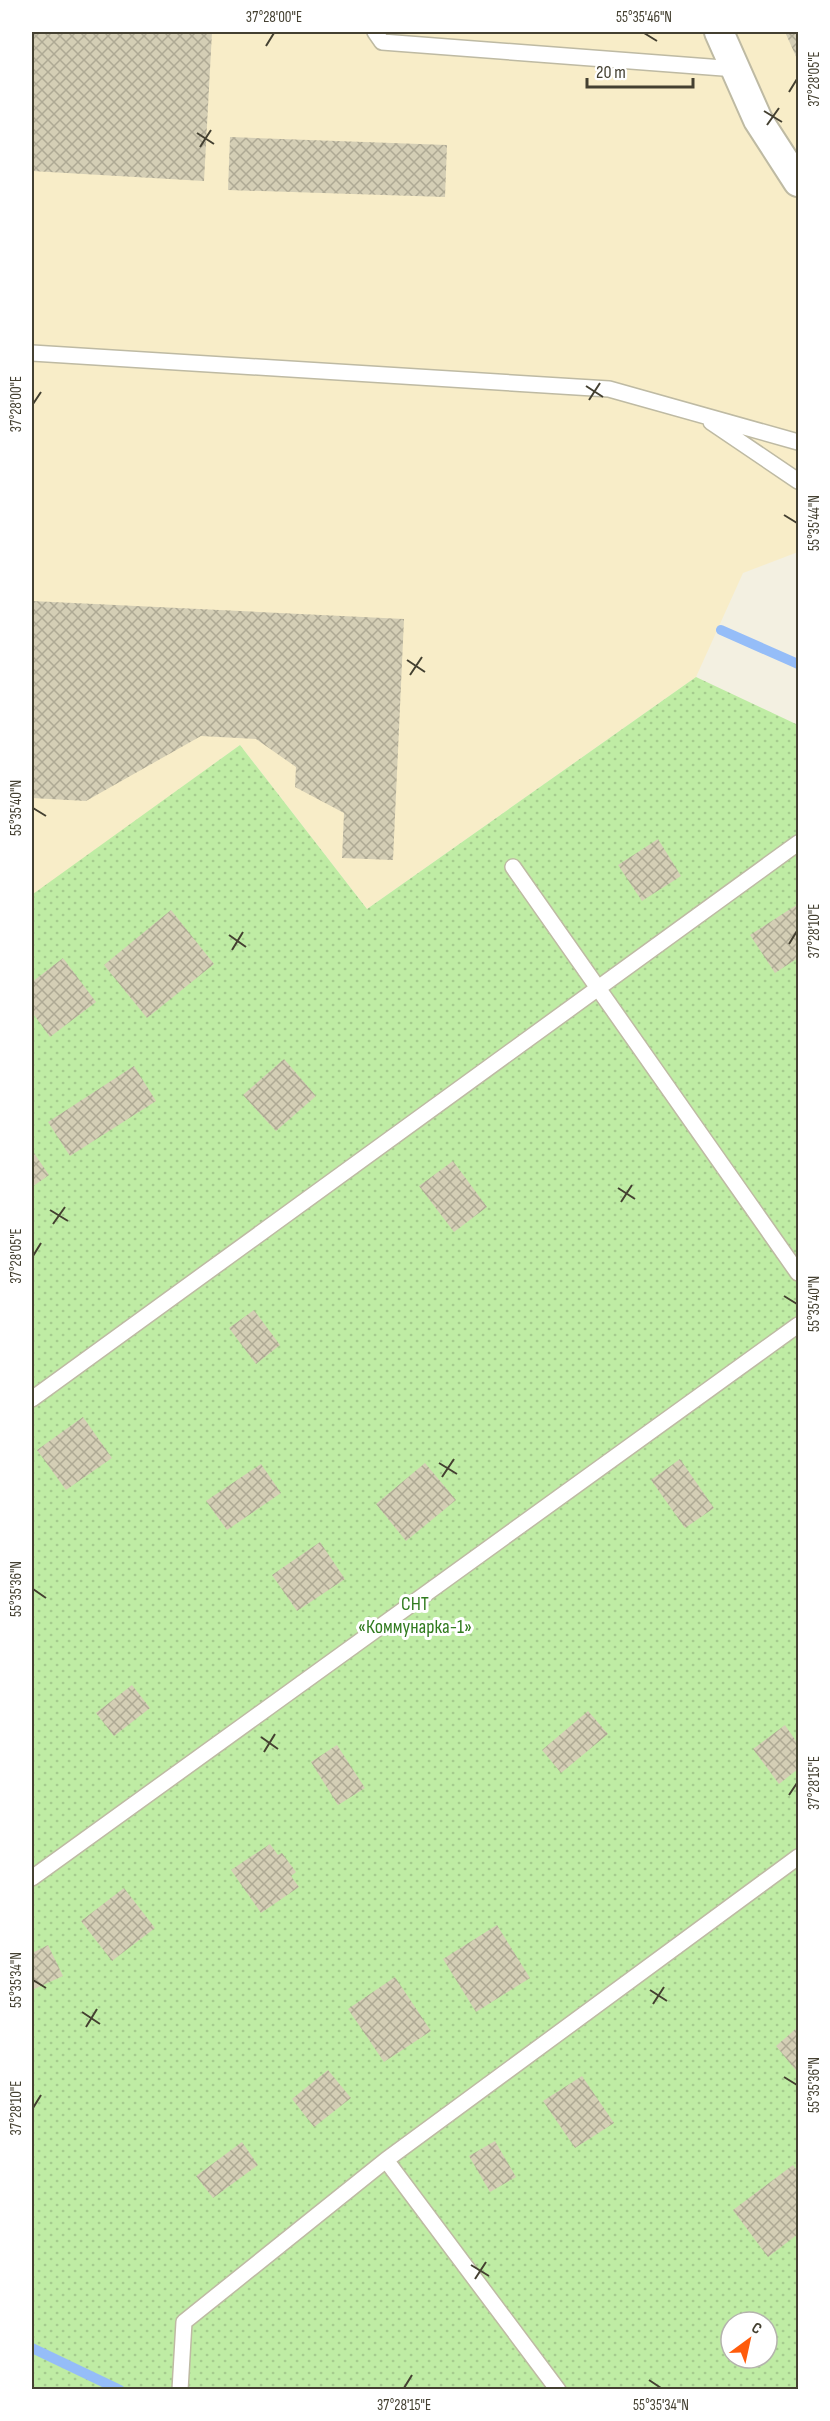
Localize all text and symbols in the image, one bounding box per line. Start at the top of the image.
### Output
text: 37°28'00"E [246,8,302,27]
text: 55°35'46"N [616,8,672,27]
scale bar [587,51,694,89]
text: 37°28'05"E [805,51,824,107]
text: 20 m [596,62,626,83]
text: 37°28'00"E [7,376,26,432]
text: 55°35'44"N [805,495,824,551]
text: 55°35'40"N [7,780,26,836]
text: 37°28'10"E [805,904,824,958]
text: 37°28'05"E [7,1228,26,1284]
text: 55°35'40"N [805,1276,824,1332]
text: 55°35'36"N [7,1561,26,1617]
park label: СНТ «Коммунарка-1» [358,1592,472,1639]
text: 37°28'15"E [805,1756,824,1810]
text: 55°35'34"N [7,1952,26,2008]
text: 55°35'36"N [805,2057,824,2113]
text: 37°28'10"E [7,2081,26,2135]
north arrow [719,2310,779,2370]
text: С [748,2318,765,2339]
text: 37°28'15"E [377,2396,431,2415]
text: 55°35'34"N [633,2396,689,2415]

